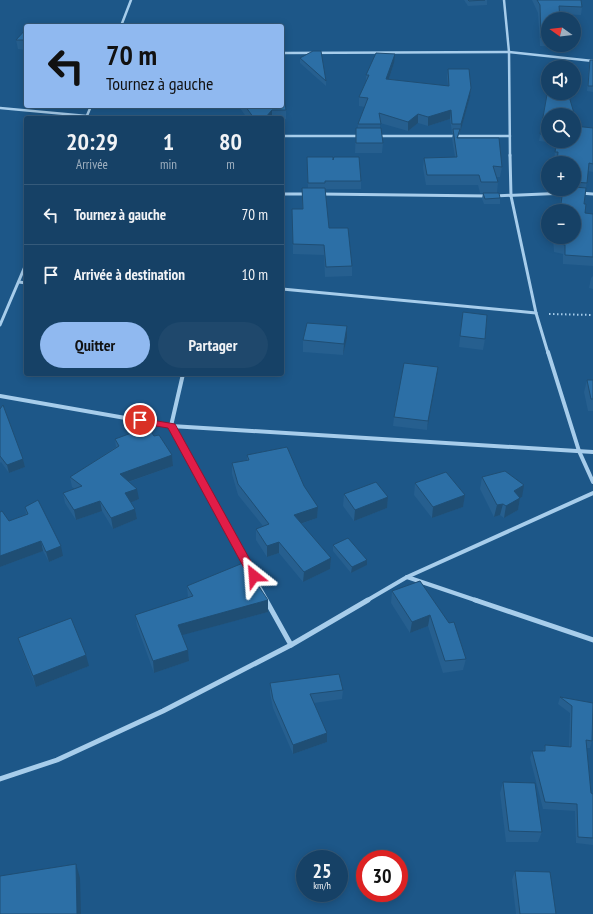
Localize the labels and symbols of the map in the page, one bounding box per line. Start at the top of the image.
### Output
north arrow [541,12,581,52]
pin [123,403,157,437]
position arrow [233,555,275,597]
speed limit sign: 30 [356,850,408,902]

